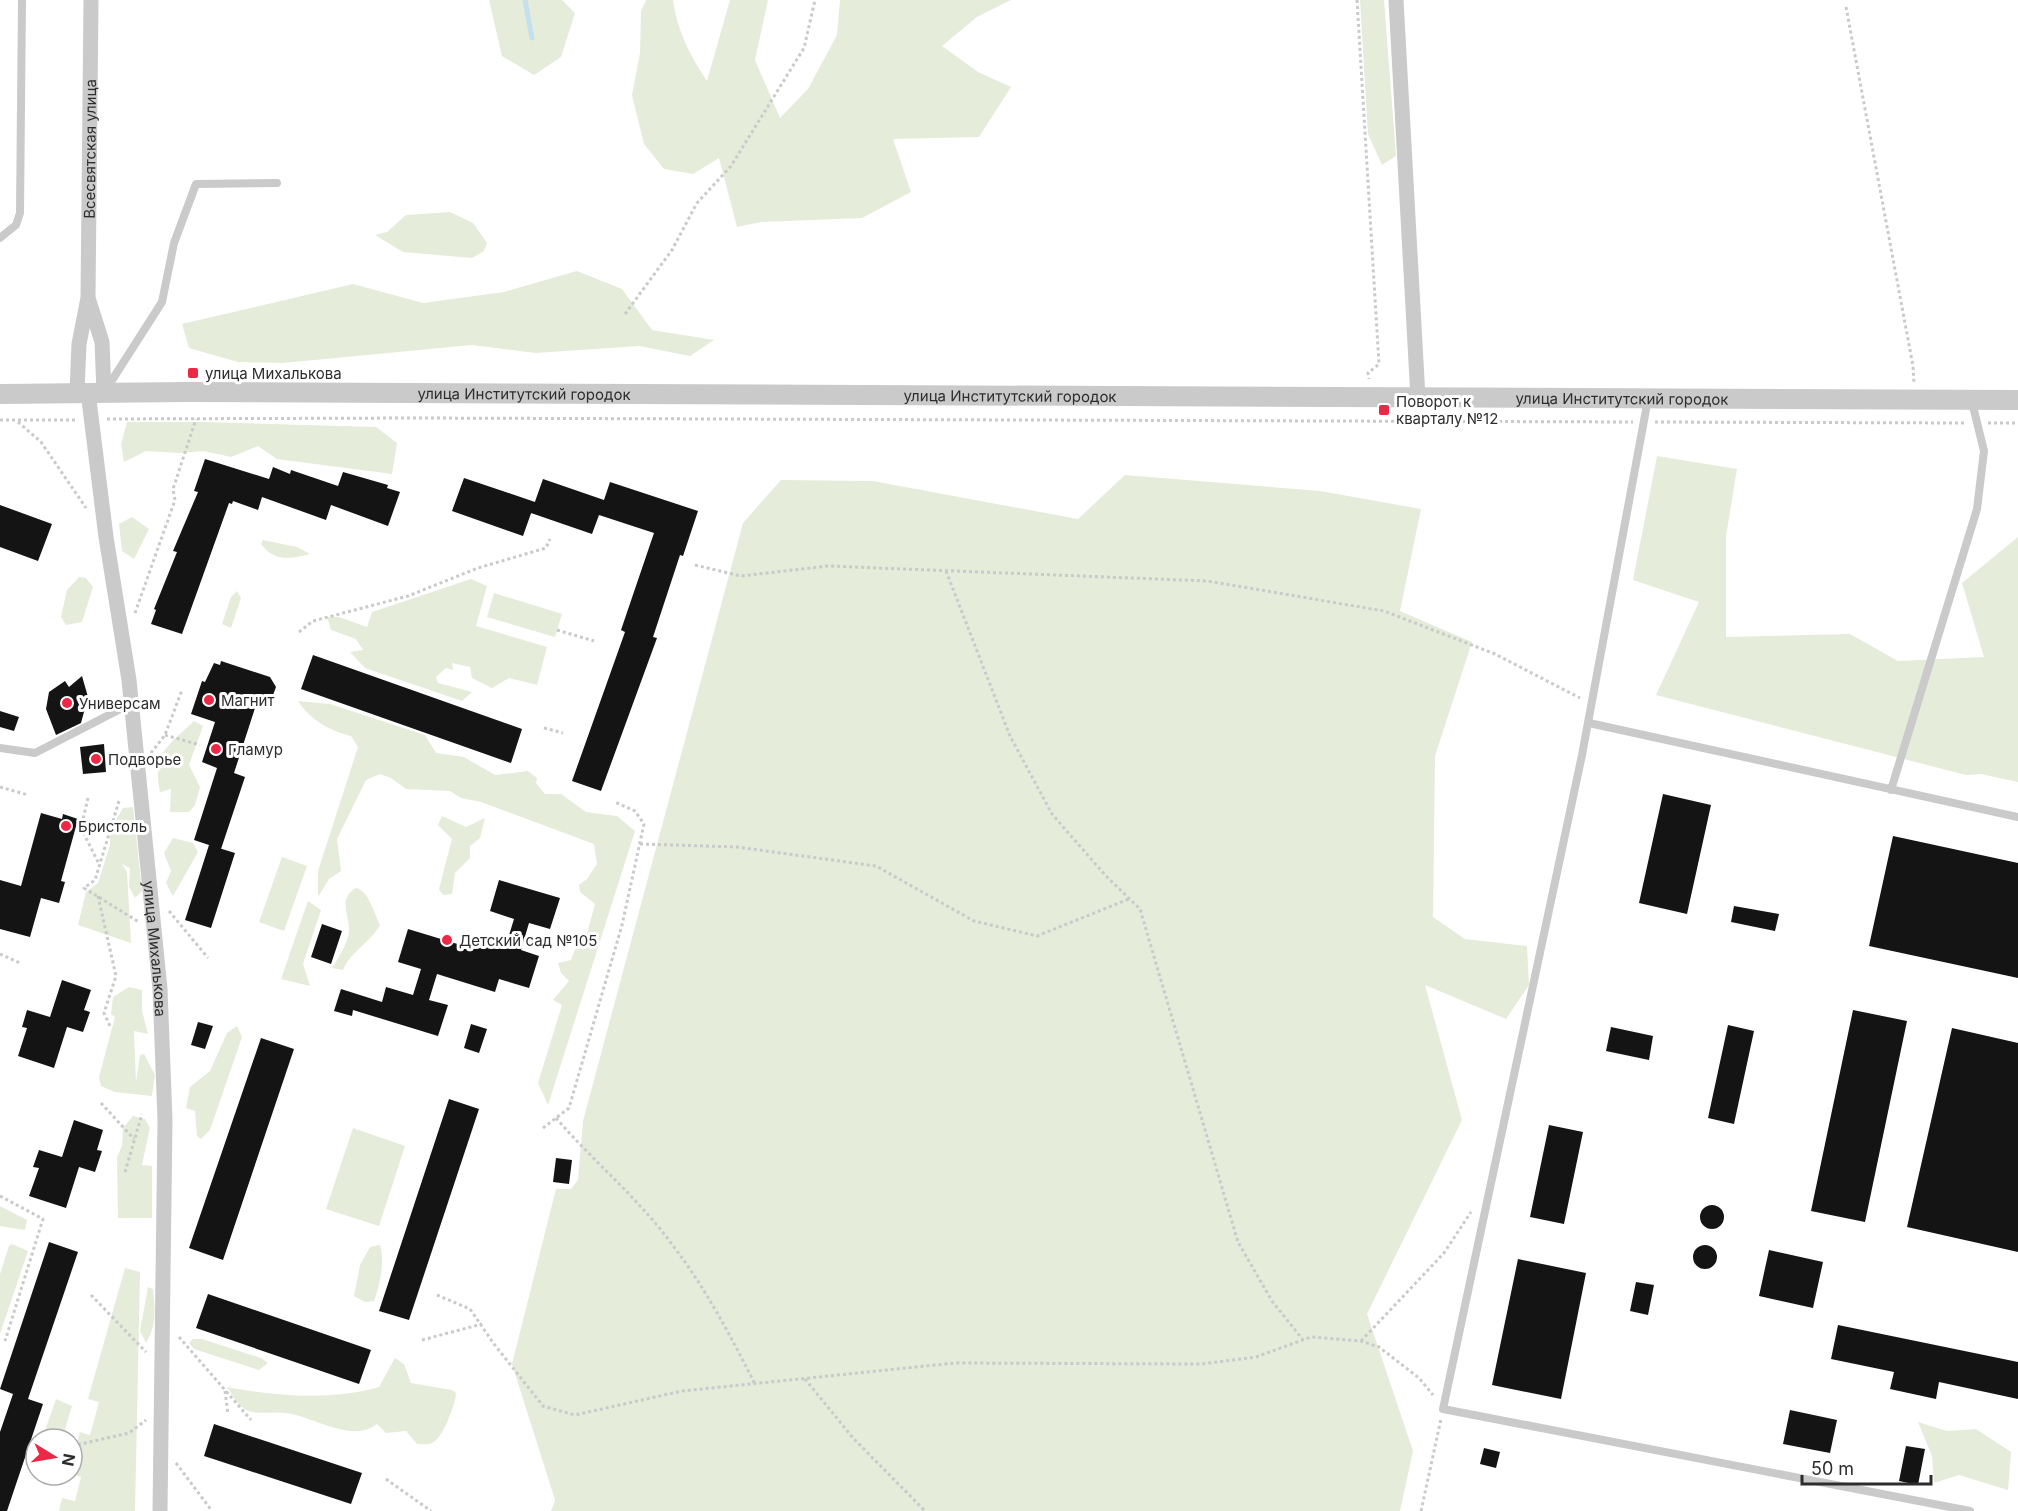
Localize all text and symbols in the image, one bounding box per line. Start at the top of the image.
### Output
street label: Всесвятская улица [79,79,100,219]
place label: улица Михалькова [205,364,342,383]
marker: улица Михалькова [186,366,200,380]
street label: улица Институтский городок [417,384,631,403]
street label: улица Институтский городок [903,386,1117,406]
street label: улица Институтский городок [1515,388,1729,408]
place label: Поворот к кварталу №12 [1396,392,1498,428]
marker: Поворот к кварталу №12 [1377,403,1391,417]
place label: Магнит [221,691,274,710]
marker: Магнит [202,693,216,707]
place label: Универсам [79,694,161,713]
marker: Универсам [60,696,74,710]
place label: Гламур [228,740,283,759]
marker: Гламур [209,742,223,756]
place label: Подворье [108,750,181,769]
marker: Подворье [89,752,103,766]
place label: Бристоль [78,817,147,836]
marker: Бристоль [59,819,73,833]
street label: улица Михалькова [140,880,171,1017]
place label: Детский сад №105 [459,931,597,950]
marker: Детский сад №105 [440,933,454,947]
north arrow [24,1427,84,1487]
scale bar [1802,1448,1931,1486]
text: N [58,1452,80,1468]
text: 50 m [1811,1458,1854,1479]

